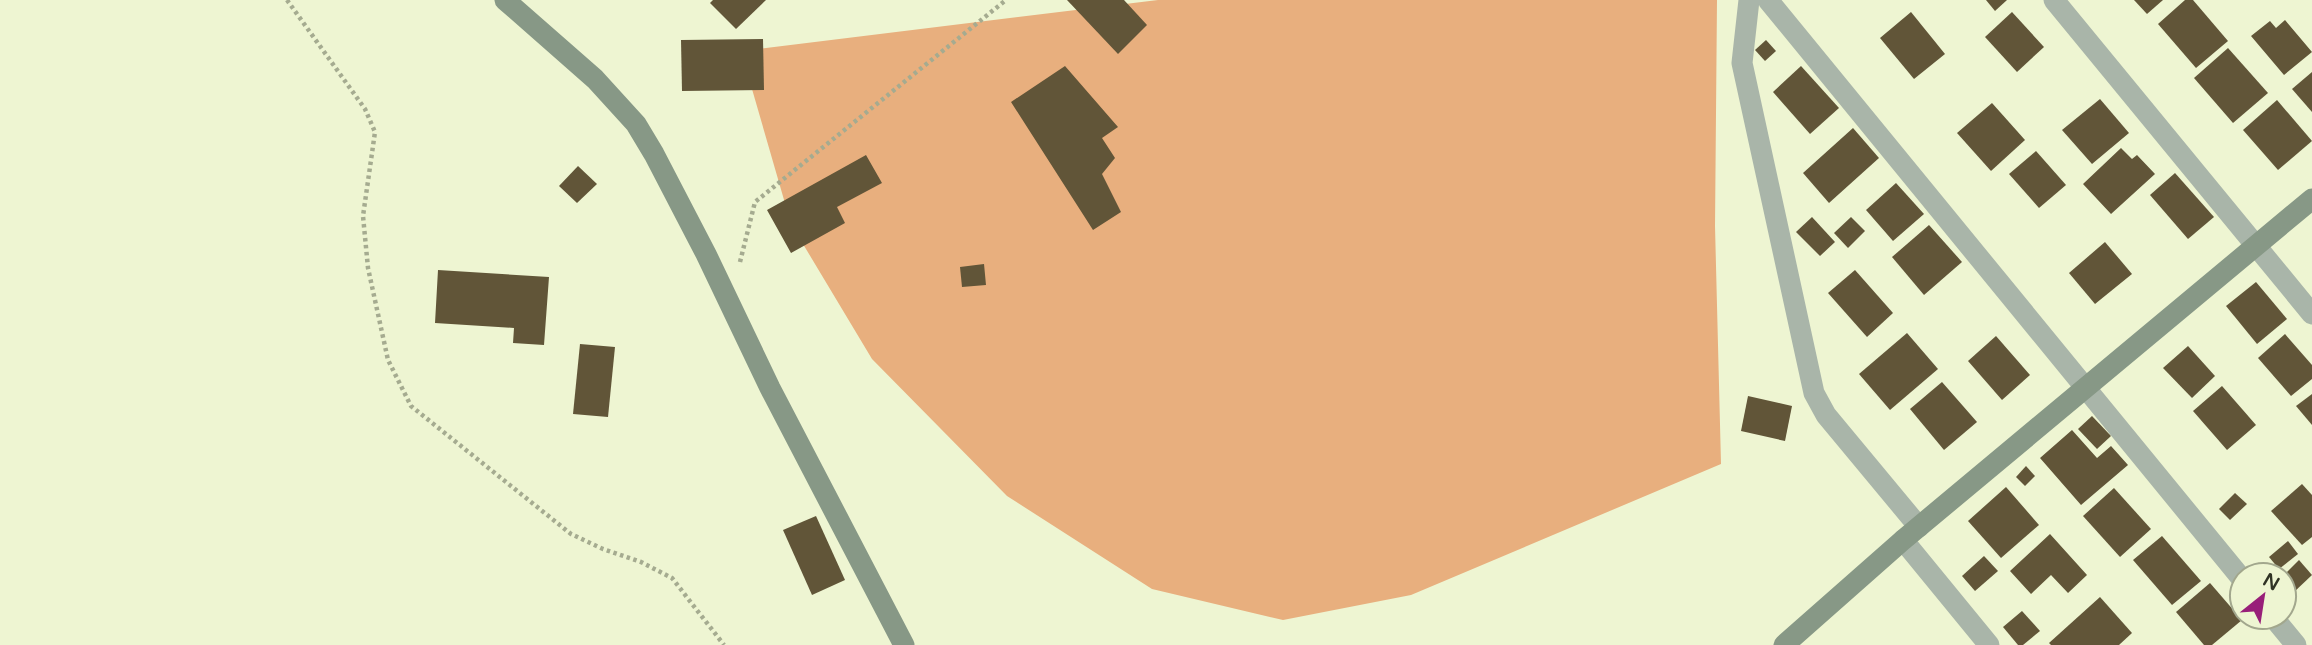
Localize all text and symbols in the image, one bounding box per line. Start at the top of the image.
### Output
north arrow [2228,561,2298,631]
text: N [2259,569,2283,595]

